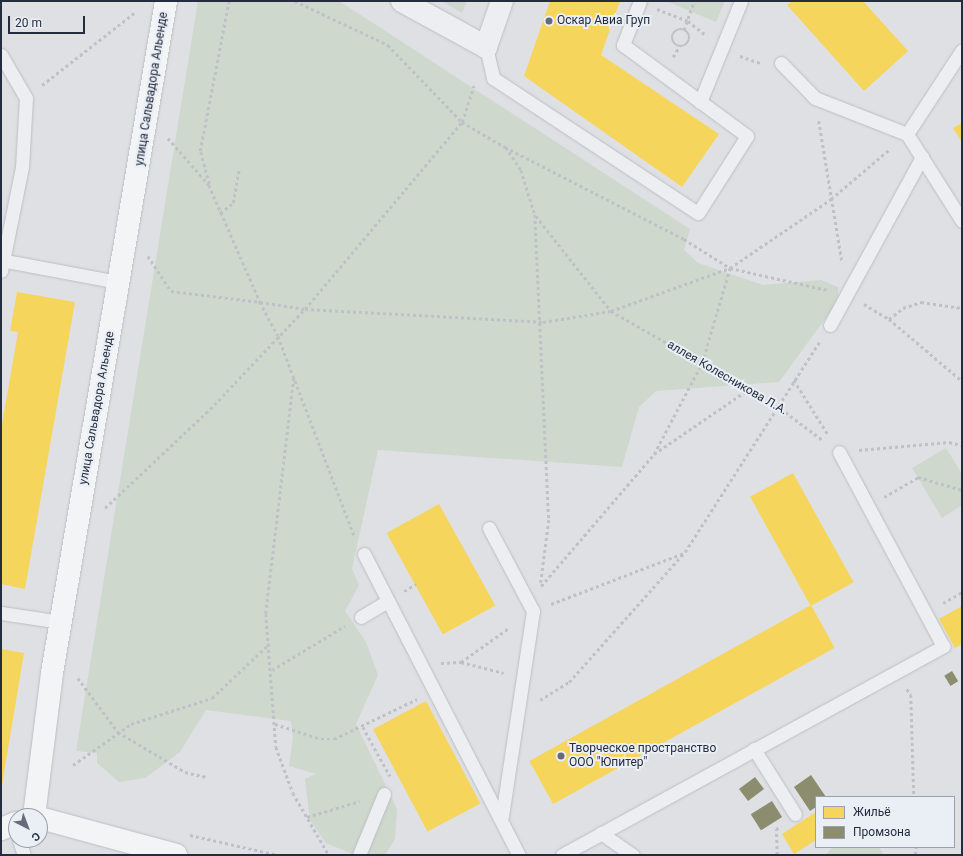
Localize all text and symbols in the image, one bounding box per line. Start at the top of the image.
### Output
scale bar [10,8,87,34]
street label: улица Сальвадора Альенде [133,11,171,167]
place label: Оскар Авиа Груп [557,14,650,28]
text: 20 m [15,16,42,30]
marker: Оскар Авиа Груп [544,16,554,26]
street label: улица Сальвадора Альенде [76,330,118,486]
street label: аллея Колесникова Л.А. [664,338,790,418]
place label: Творческое пространство ООО "Юпитер" [569,742,716,770]
marker: Творческое пространство ООО "Юпитер" [556,751,566,761]
legend [815,796,955,848]
text: Жильё [853,805,891,819]
north arrow [8,808,48,848]
text: Промзона [853,825,910,839]
text: С [29,829,43,844]

